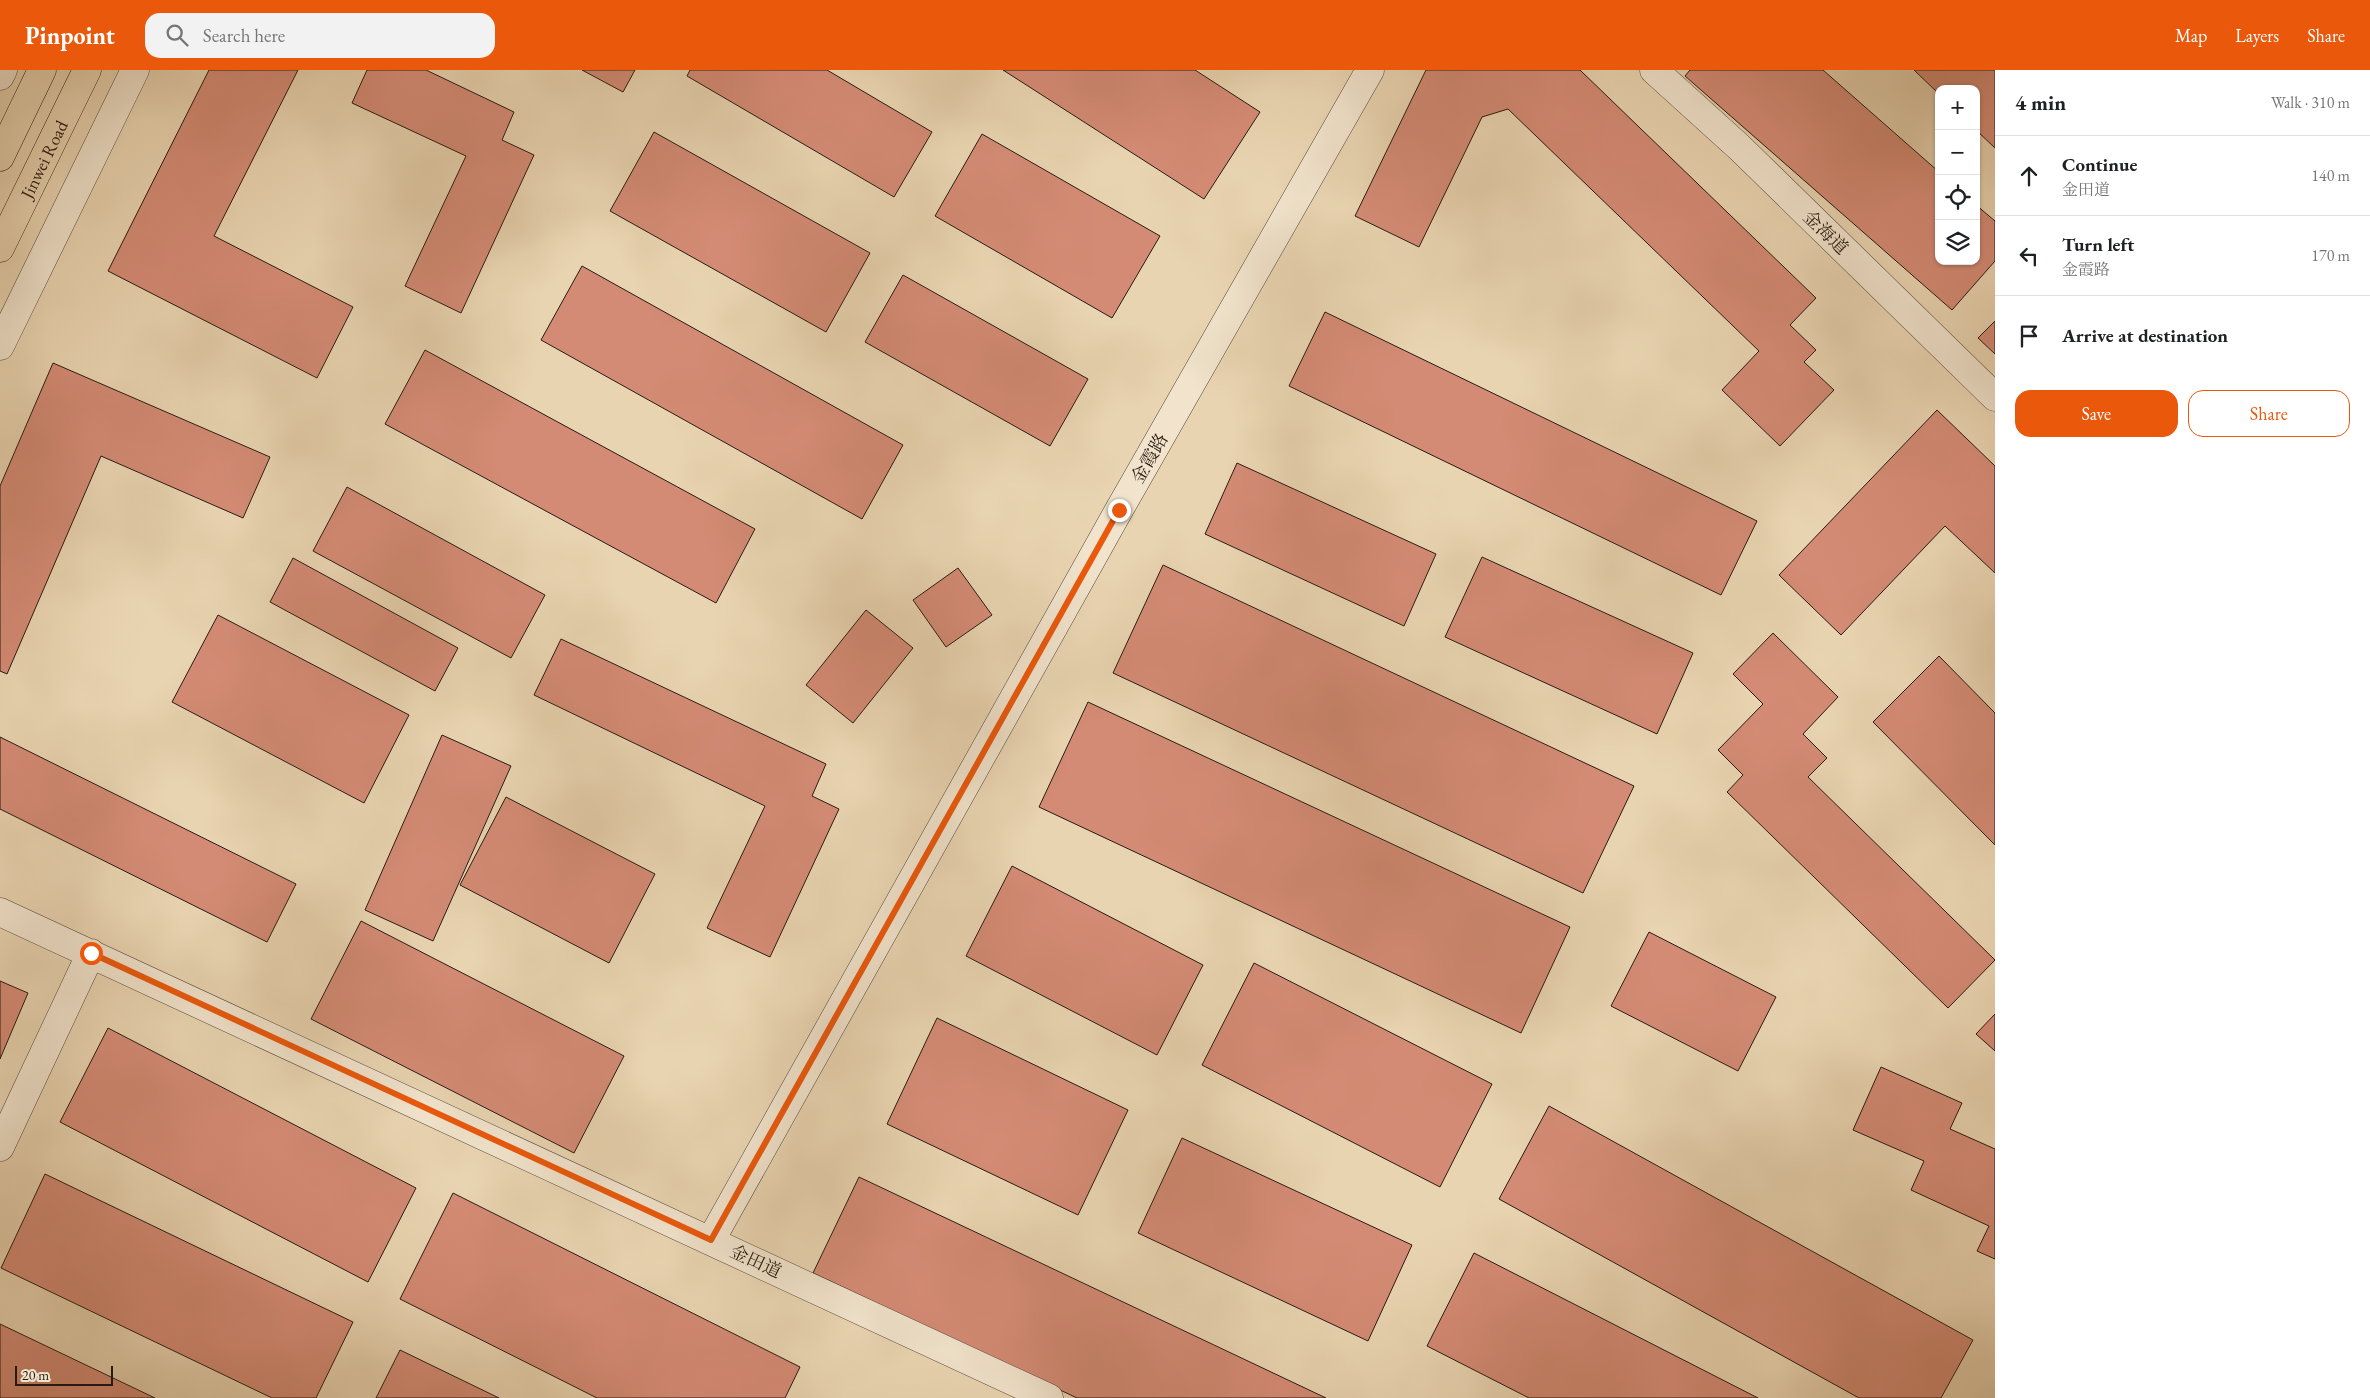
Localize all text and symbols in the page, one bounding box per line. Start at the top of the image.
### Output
search box [145,13,495,58]
text: Pinpoint [25,20,115,51]
icon: search [163,21,191,49]
text: Search here [203,23,285,48]
text: Map [2175,24,2207,47]
text: Layers [2235,24,2279,47]
text: Share [2307,24,2345,47]
map controls [1935,85,1980,265]
button: + [1935,85,1980,130]
text: 4 min [2015,89,2066,116]
text: Walk · 310 m [2271,92,2350,113]
street label: Jinwei Road [14,115,73,204]
button: − [1935,130,1980,175]
text: Continue [2062,152,2137,177]
icon: ahead [2015,162,2043,190]
text: 140 m [2311,165,2350,186]
button: locate [1935,175,1980,220]
text: 金田道 [2062,179,2110,200]
street label: 金海道 [1799,205,1853,259]
button: layers [1935,220,1980,265]
text: Turn left [2062,232,2134,257]
icon: left [2015,242,2043,270]
text: 170 m [2311,245,2350,266]
text: 金霞路 [2062,259,2110,280]
icon: arrive [2015,322,2043,350]
text: Arrive at destination [2062,323,2228,348]
button: Save [2015,390,2178,437]
button: Share [2188,390,2350,437]
street label: 金霞路 [1126,429,1172,487]
route end [1108,499,1131,522]
route start [80,942,103,965]
street label: 金田道 [727,1239,785,1283]
scale bar [15,1363,112,1386]
text: 20 m [22,1366,49,1384]

